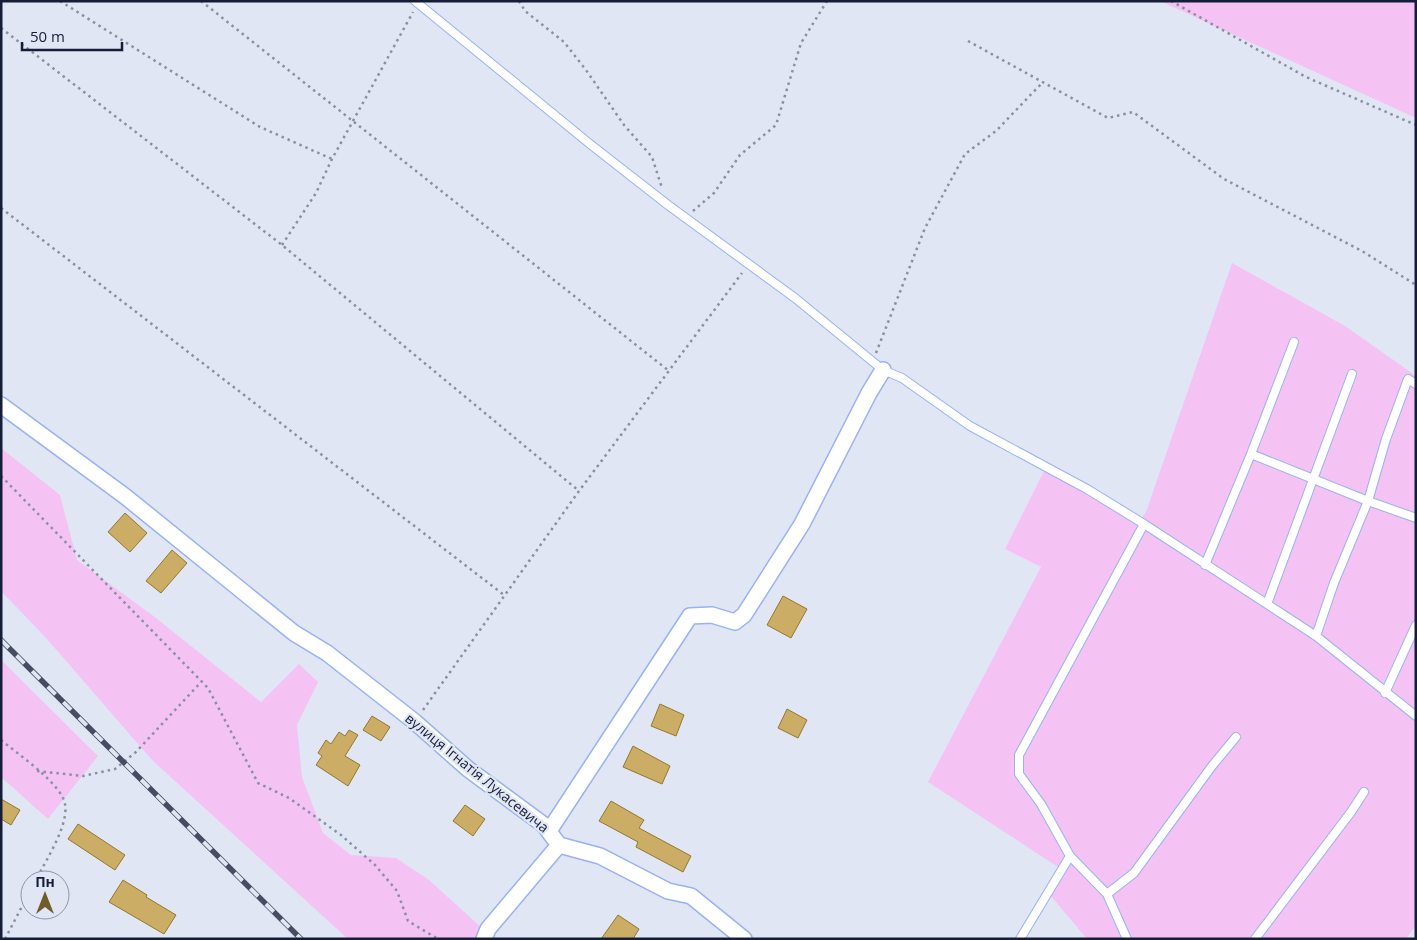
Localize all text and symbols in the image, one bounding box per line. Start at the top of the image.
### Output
scale bar [22,20,122,52]
text: 50 m [30,26,65,46]
street label: вулиця Ігнатія Лукасевича [401,709,553,837]
north arrow [20,870,70,920]
text: Пн [35,872,55,891]

